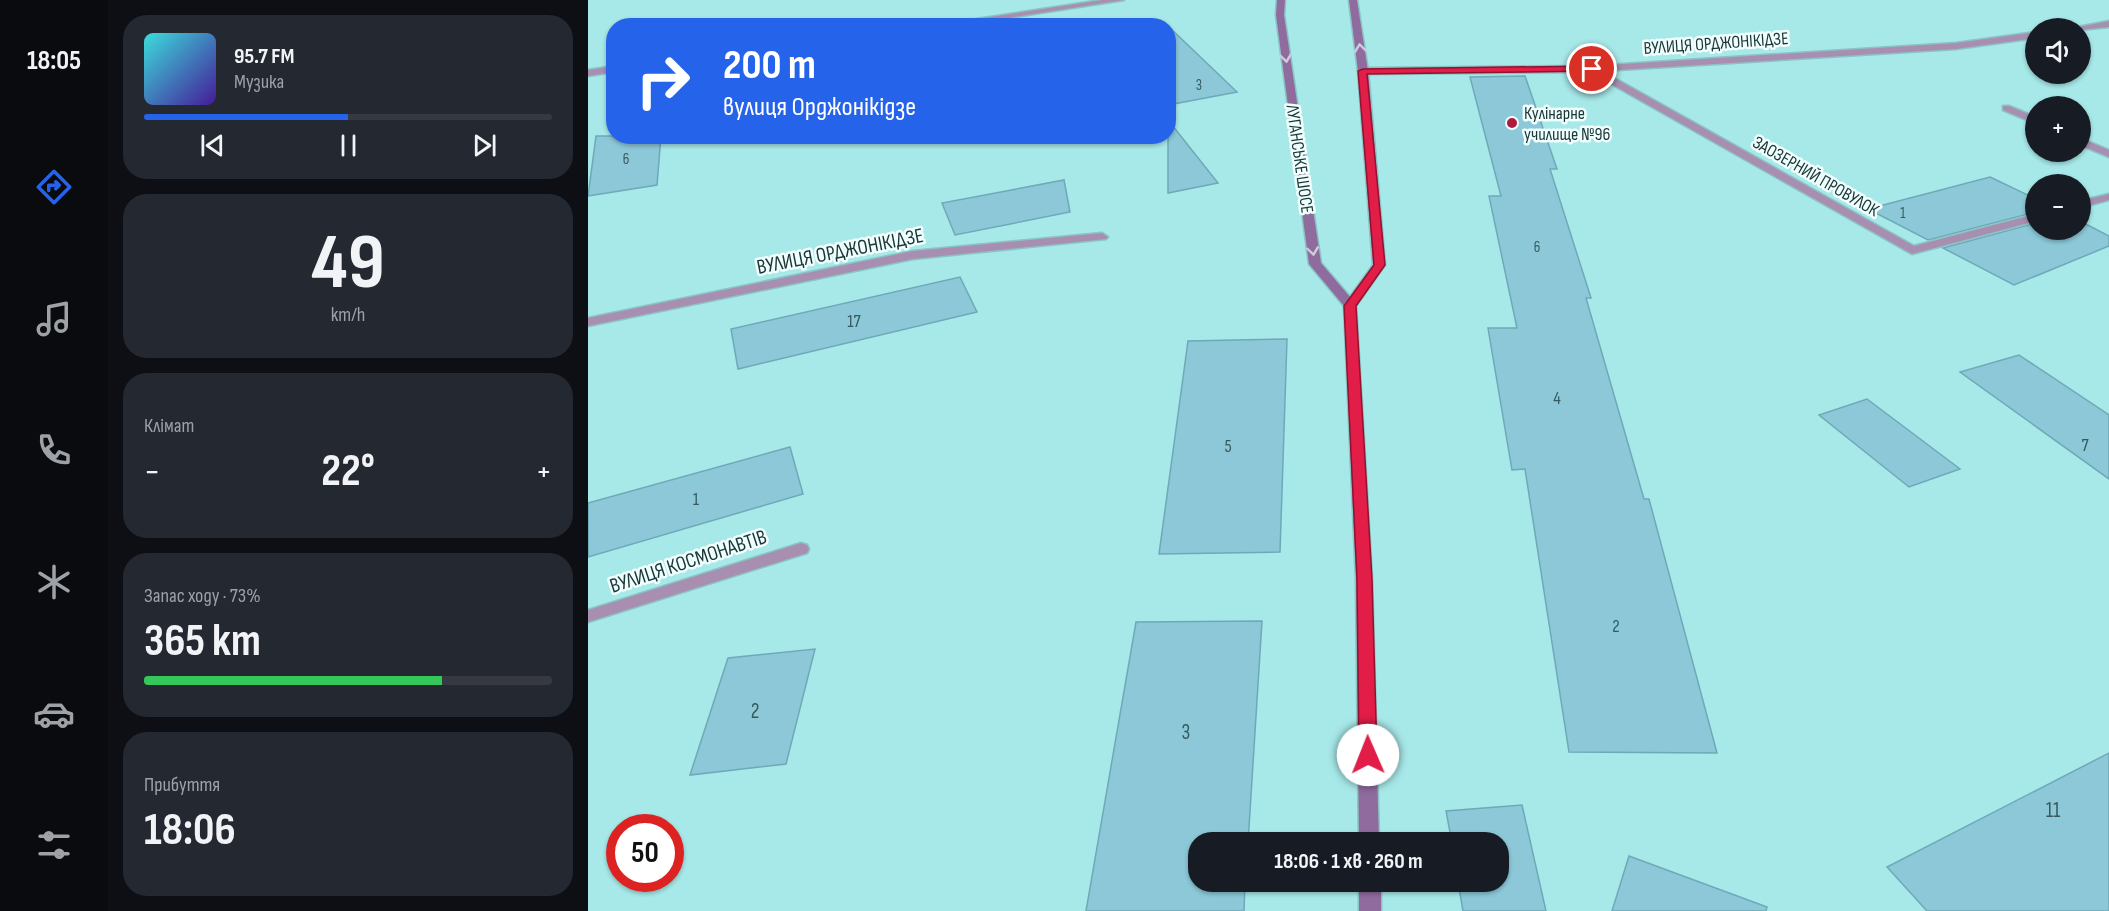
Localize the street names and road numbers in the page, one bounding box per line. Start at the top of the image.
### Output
street label: ВУЛИЦЯ ОРДЖОНІКІДЗЕ [1643,28,1789,59]
street label: ЛУГАНСЬКЕ ШОСЕ [1281,102,1318,215]
street label: ЗАОЗЕРНИЙ ПРОВУЛОК [1749,132,1883,222]
street label: ВУЛИЦЯ ОРДЖОНІКІДЗЕ [755,223,926,280]
street label: ВУЛИЦЯ КОСМОНАВТІВ [607,524,770,599]

